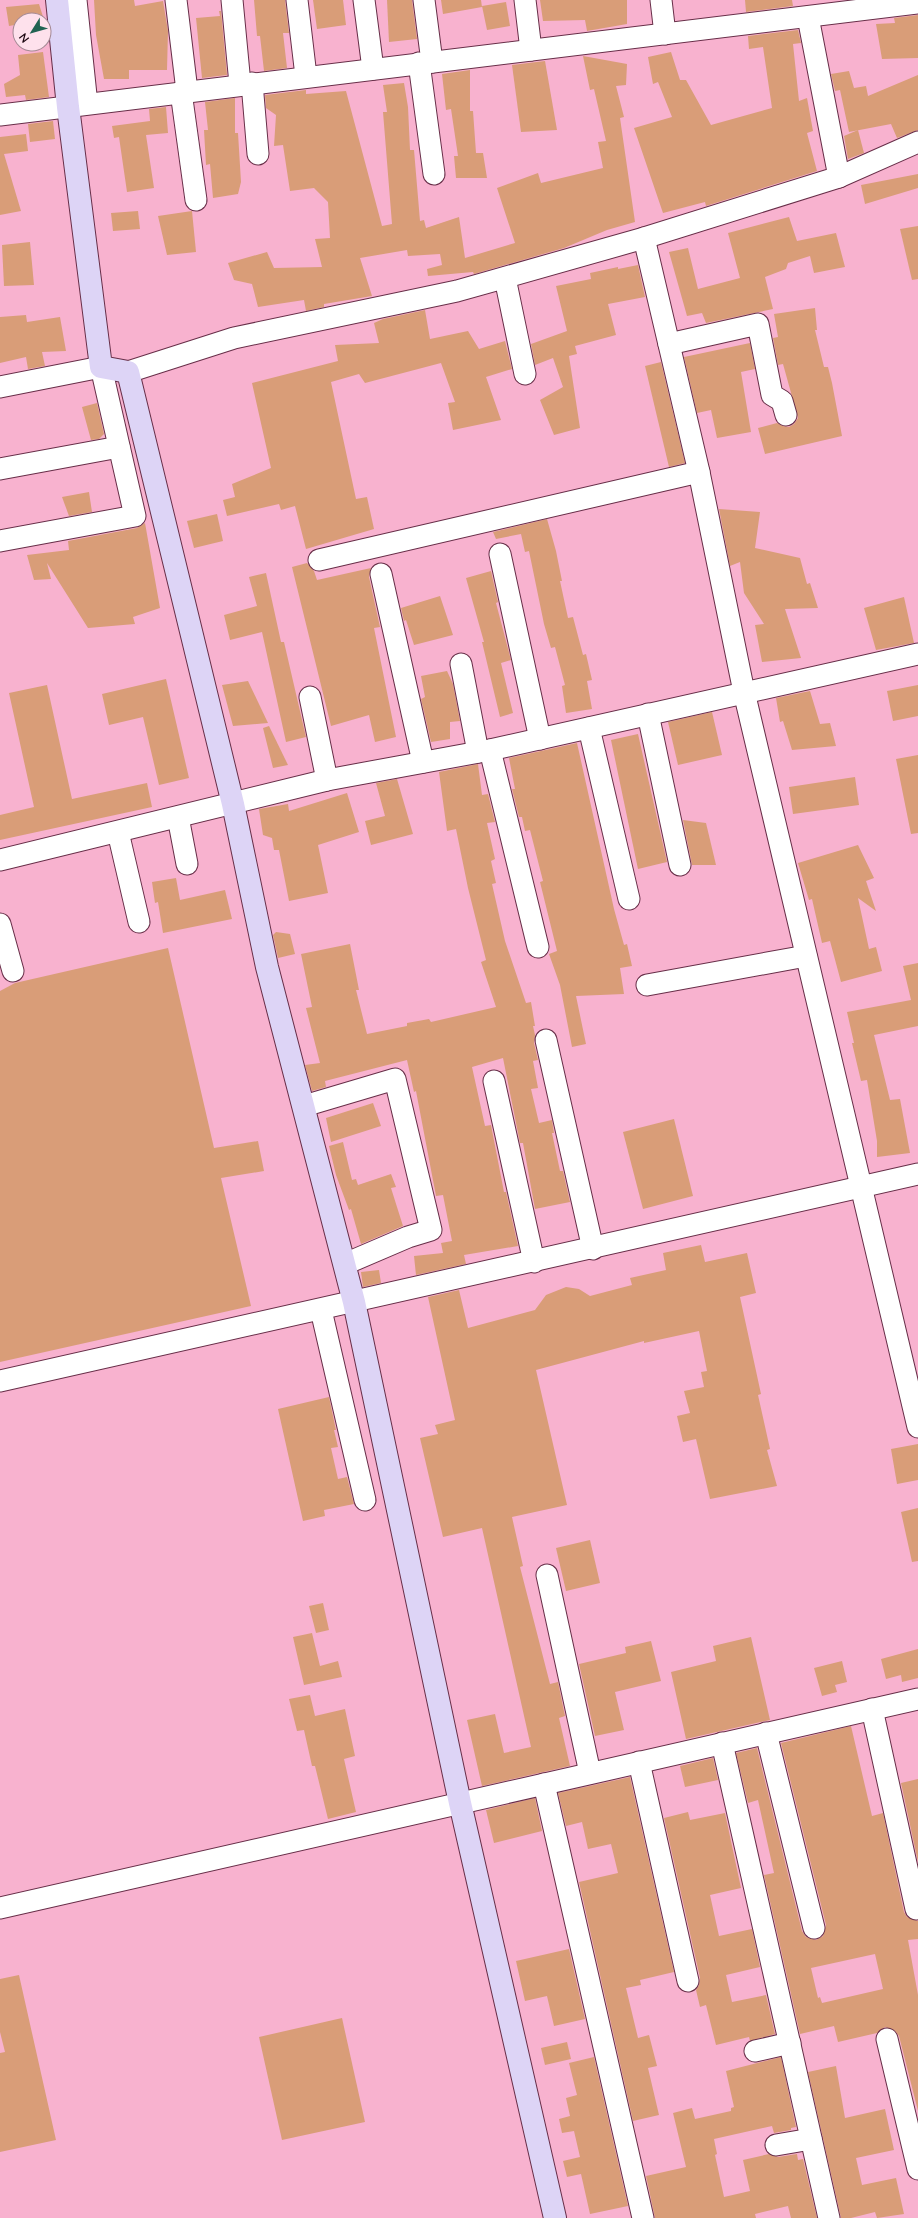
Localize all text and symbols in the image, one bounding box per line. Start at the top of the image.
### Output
north arrow [12,12,52,52]
text: N [16,31,31,46]

